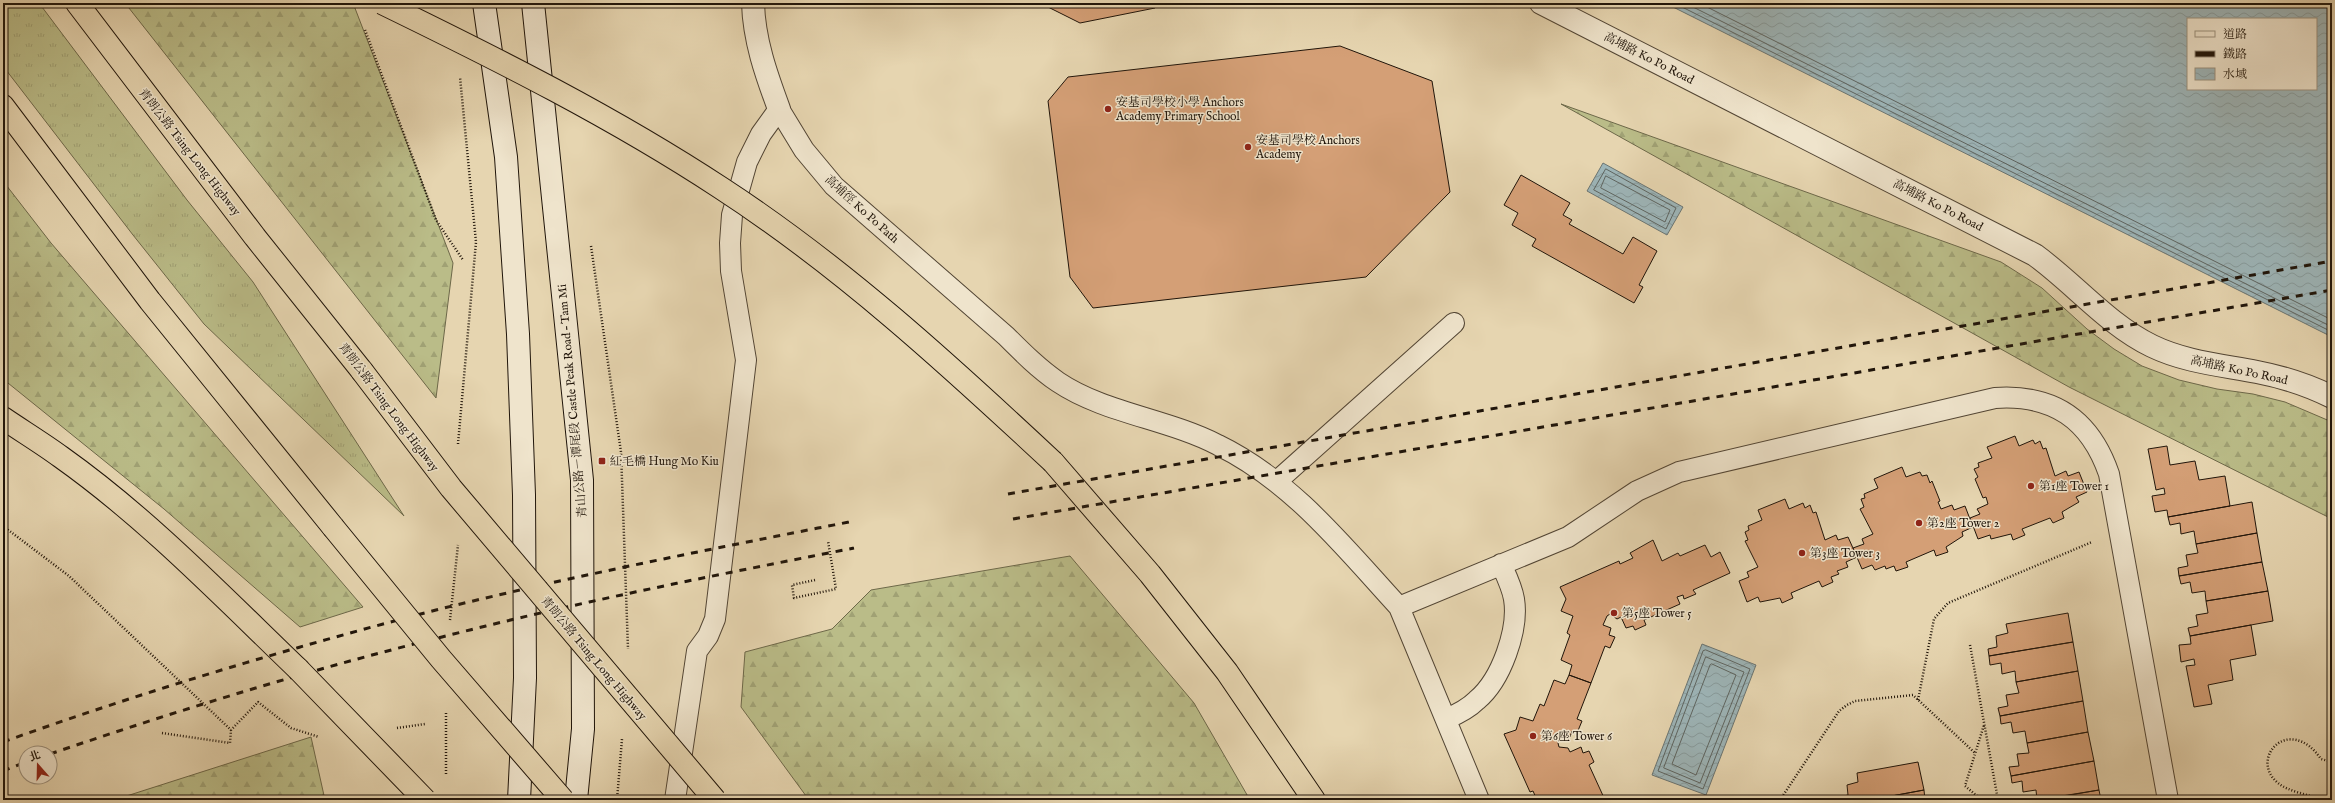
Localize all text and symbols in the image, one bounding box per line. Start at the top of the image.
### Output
legend [2187,18,2317,90]
text: 道路 [2223,27,2247,42]
street label: 高埔路 Ko Po Road [1601,29,1697,88]
text: 鐵路 [2223,47,2247,62]
text: 水域 [2223,67,2247,82]
street label: 青朗公路 Tsing Long Highway [135,86,244,219]
place label: 安基司學校小學 Anchors Academy Primary School [1115,95,1244,124]
marker: 安基司學校小學 Anchors Academy Primary School [1103,104,1113,114]
place label: 安基司學校 Anchors Academy [1255,133,1360,162]
marker: 安基司學校 Anchors Academy [1243,142,1253,152]
street label: 高埔徑 Ko Po Path [821,172,902,247]
street label: 高埔路 Ko Po Road [1890,176,1986,235]
street label: 青山公路－潭尾段 Castle Peak Road – Tam Mi [555,284,590,518]
street label: 青朗公路 Tsing Long Highway [335,340,442,475]
street label: 高埔路 Ko Po Road [2189,353,2290,388]
place label: 紅毛橋 Hung Mo Kiu [610,454,719,469]
marker: 紅毛橋 Hung Mo Kiu [597,456,607,466]
place label: 第1座 Tower 1 [2039,479,2109,494]
marker: 第1座 Tower 1 [2026,481,2036,491]
place label: 第2座 Tower 2 [1927,516,2000,531]
marker: 第2座 Tower 2 [1914,518,1924,528]
place label: 第3座 Tower 3 [1810,546,1880,561]
marker: 第3座 Tower 3 [1797,548,1807,558]
street label: 青朗公路 Tsing Long Highway [537,593,650,723]
place label: 第5座 Tower 5 [1622,606,1692,621]
marker: 第5座 Tower 5 [1609,608,1619,618]
place label: 第6座 Tower 6 [1541,729,1613,744]
marker: 第6座 Tower 6 [1528,731,1538,741]
north arrow [18,745,58,785]
text: 北 [27,748,42,765]

